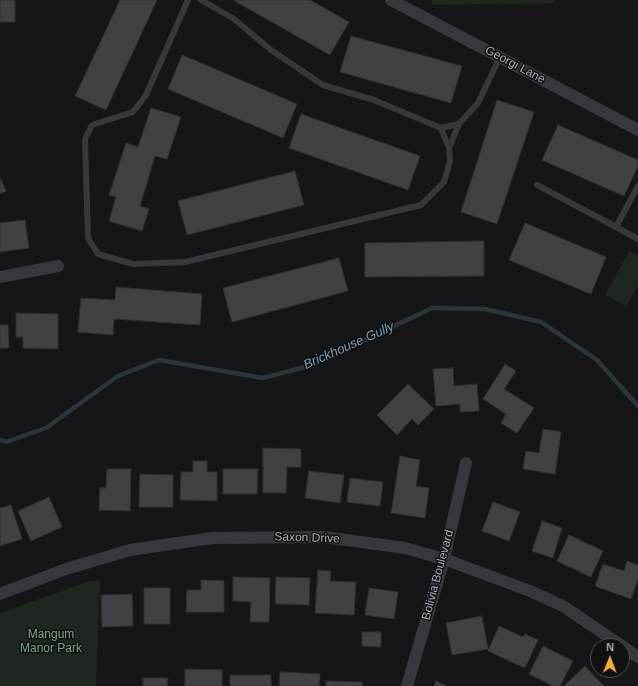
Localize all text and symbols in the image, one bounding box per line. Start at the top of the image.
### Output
street label: Georgi Lane [482,43,548,87]
water label: Brickhouse Gully [301,319,397,373]
street label: Bolivia Boulevard [419,528,457,622]
street label: Saxon Drive [274,530,340,546]
park label: Mangum Manor Park [20,628,82,656]
north arrow [590,638,630,678]
text: N [606,641,614,653]

